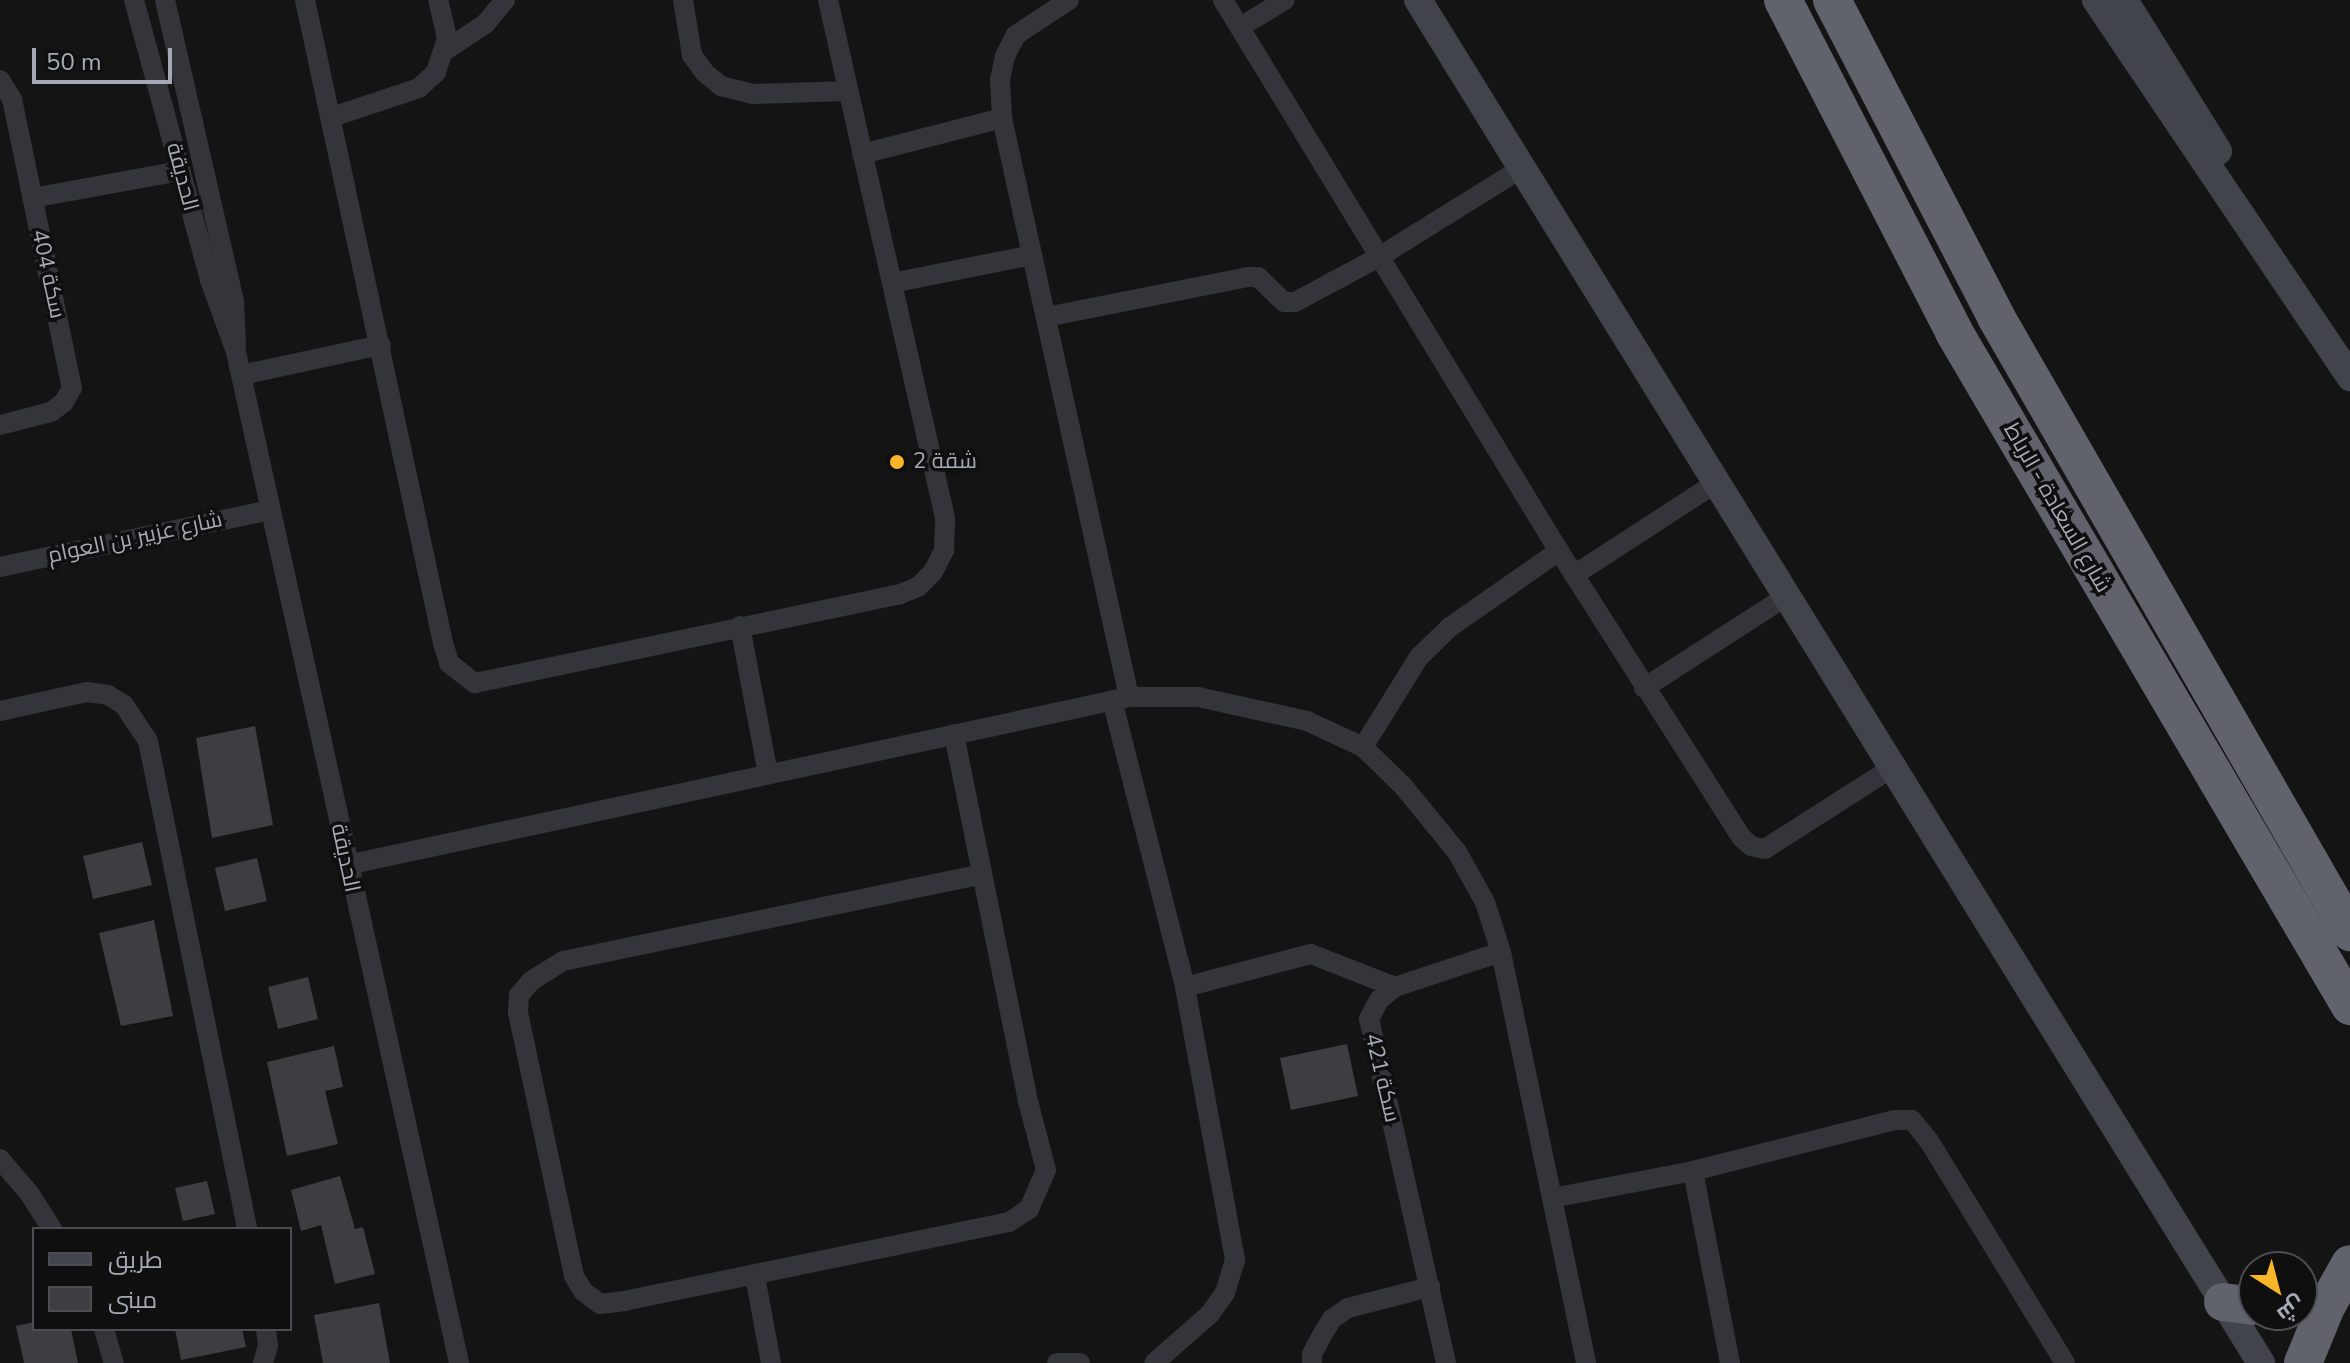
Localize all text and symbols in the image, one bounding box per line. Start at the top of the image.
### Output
scale bar [36,32,176,82]
text: 50 m [46,46,102,78]
street label: الحديقة [160,140,204,214]
street label: سكة 404 [26,227,70,321]
street label: شارع السعادة - الرباط [1998,418,2116,598]
place label: شقة 2 [913,449,977,475]
marker: شقة 2 [888,453,906,471]
street label: شارع عزبير بن العوام [45,507,225,569]
street label: الحديقة [325,821,365,895]
street label: سكة 421 [1359,1031,1405,1125]
legend [32,1227,292,1331]
text: طريق [108,1244,163,1276]
north arrow [2238,1251,2318,1331]
text: مبنى [108,1284,157,1316]
text: ش [2271,1288,2311,1329]

